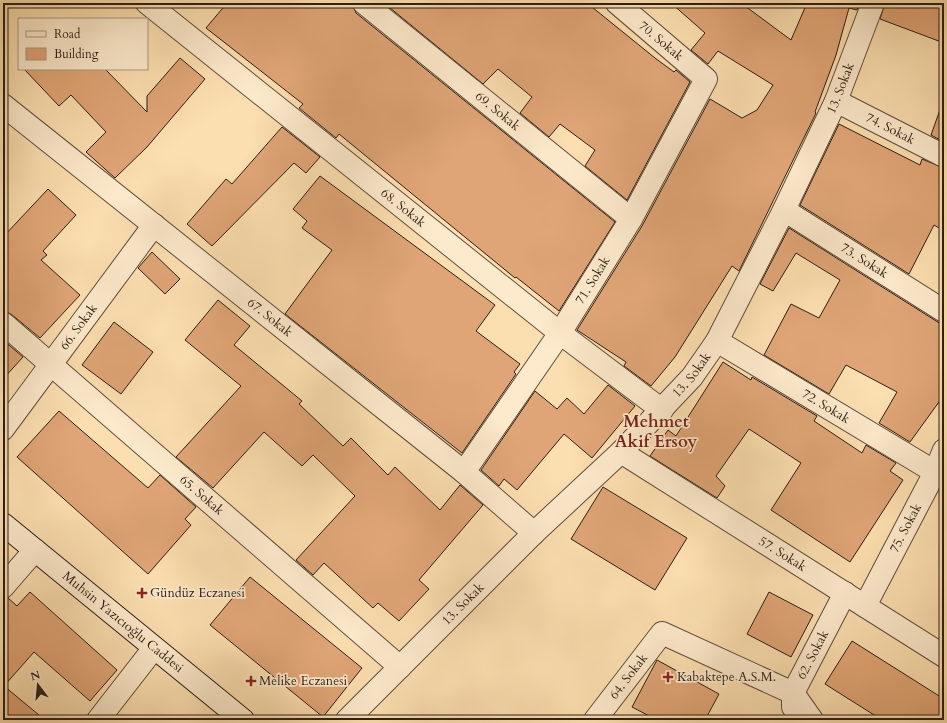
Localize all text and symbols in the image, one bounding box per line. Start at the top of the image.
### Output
street label: 70. Sokak [635,17,687,65]
legend [18,18,148,70]
text: Road [54,26,81,42]
text: Building [54,46,99,62]
street label: 13. Sokak [822,60,859,117]
street label: 69. Sokak [471,87,524,135]
street label: 74. Sokak [863,109,918,149]
street label: 68. Sokak [377,184,430,231]
street label: 73. Sokak [837,239,892,283]
street label: 71. Sokak [571,253,615,308]
street label: 67. Sokak [243,294,296,341]
street label: 66. Sokak [55,300,102,354]
street label: 13. Sokak [668,349,715,402]
street label: 72. Sokak [798,385,853,428]
district label: Mehmet Akif Ersoy [615,410,698,453]
street label: 65. Sokak [176,471,228,519]
street label: 75. Sokak [885,500,926,556]
street label: 57. Sokak [755,532,810,576]
street label: Muhsin Yazıcıoğlu Caddesi [59,567,188,677]
street label: 13. Sokak [438,579,488,629]
place label: Gündüz Eczanesi [150,584,245,602]
marker: Gündüz Eczanesi [137,588,147,598]
street label: 62. Sokak [793,627,833,683]
street label: 64. Sokak [605,650,652,703]
north arrow [18,665,58,705]
text: N [29,667,42,684]
place label: Kabaktepe A.S.M. [677,668,776,686]
marker: Kabaktepe A.S.M. [662,671,674,683]
place label: Melike Eczanesi [259,672,347,690]
marker: Melike Eczanesi [246,676,256,686]

